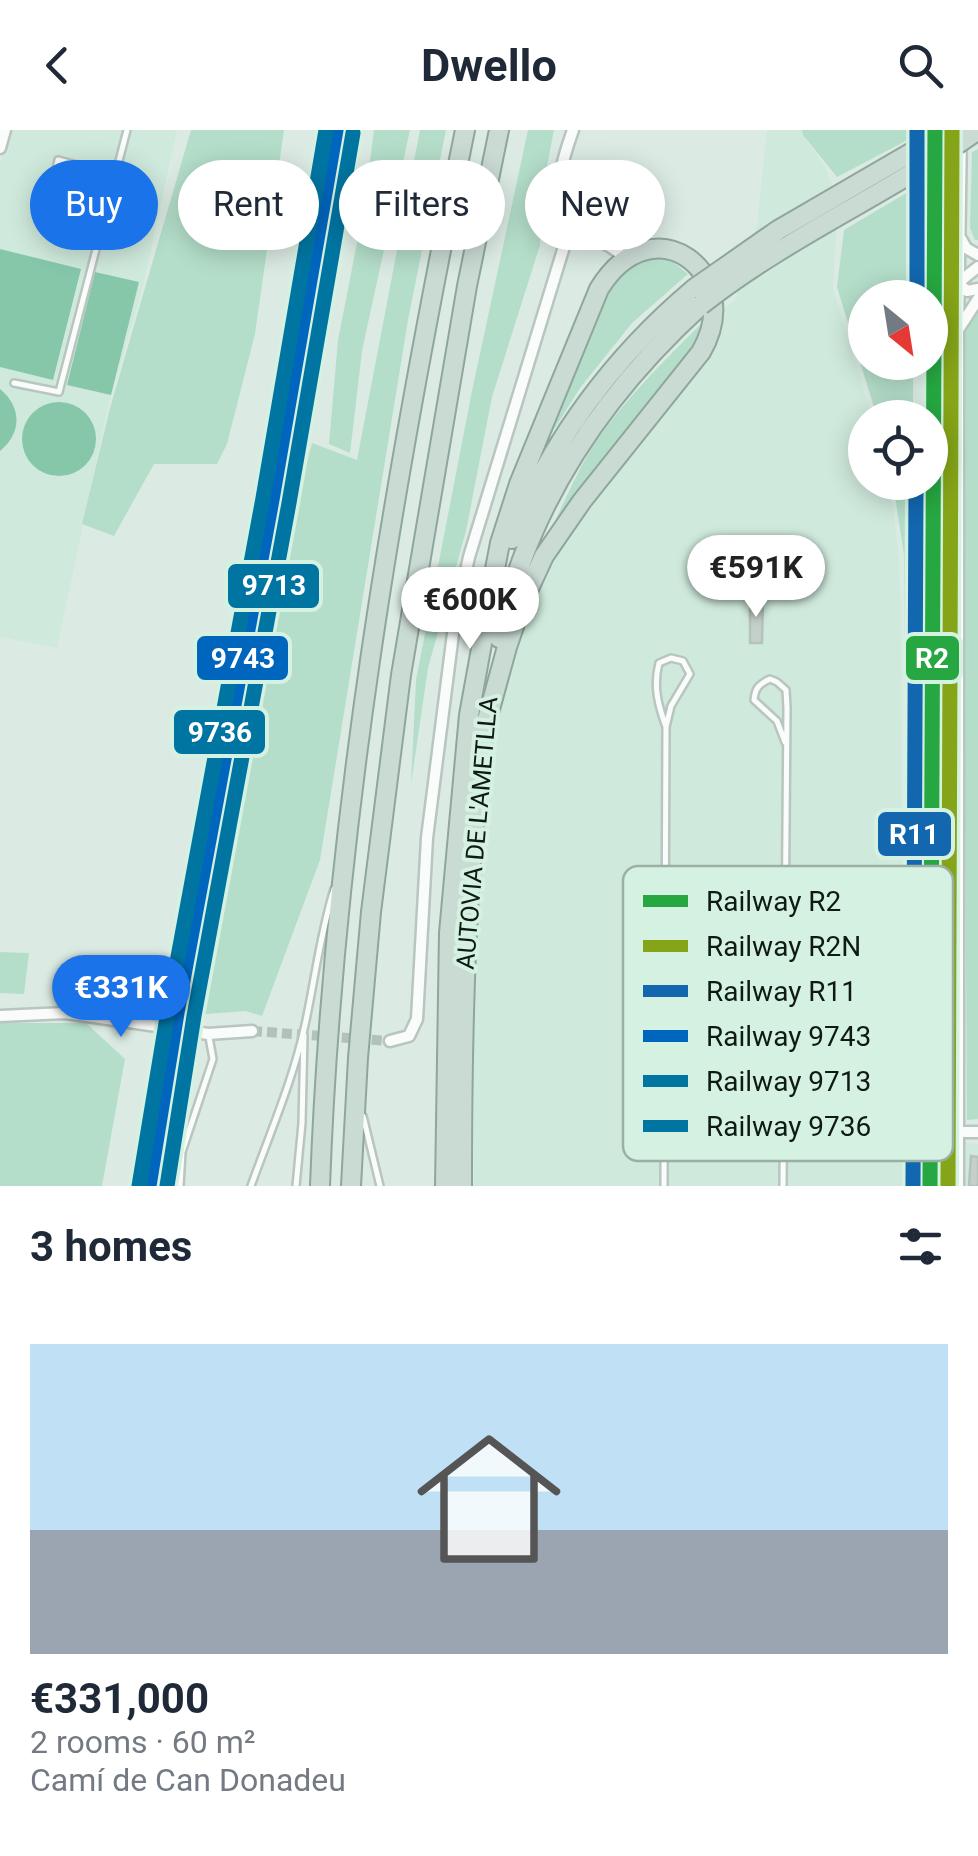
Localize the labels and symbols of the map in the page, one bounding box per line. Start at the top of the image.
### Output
north arrow [848,280,948,380]
pin: €591K [686,535,826,620]
line badge: 9713 [226,562,321,610]
pin: €600K [400,567,540,652]
text: 9713 [242,569,306,602]
line badge: 9743 [195,634,290,682]
line badge: R2 [904,634,961,682]
text: 9743 [211,642,275,675]
text: R2 [915,642,949,675]
street label: AUTOVIA DE L'AMETLLA [451,696,503,970]
line badge: 9736 [172,708,267,756]
text: 9736 [188,716,252,749]
line badge: R11 [876,810,953,858]
text: R11 [889,818,939,851]
legend [623,866,953,1161]
text: Railway R2 [706,885,841,918]
text: Railway R2N [706,930,861,963]
pin: €331K [51,955,191,1040]
text: Railway R11 [706,975,857,1008]
text: Railway 9743 [706,1020,871,1053]
text: Railway 9713 [706,1065,871,1098]
text: Railway 9736 [706,1110,871,1143]

